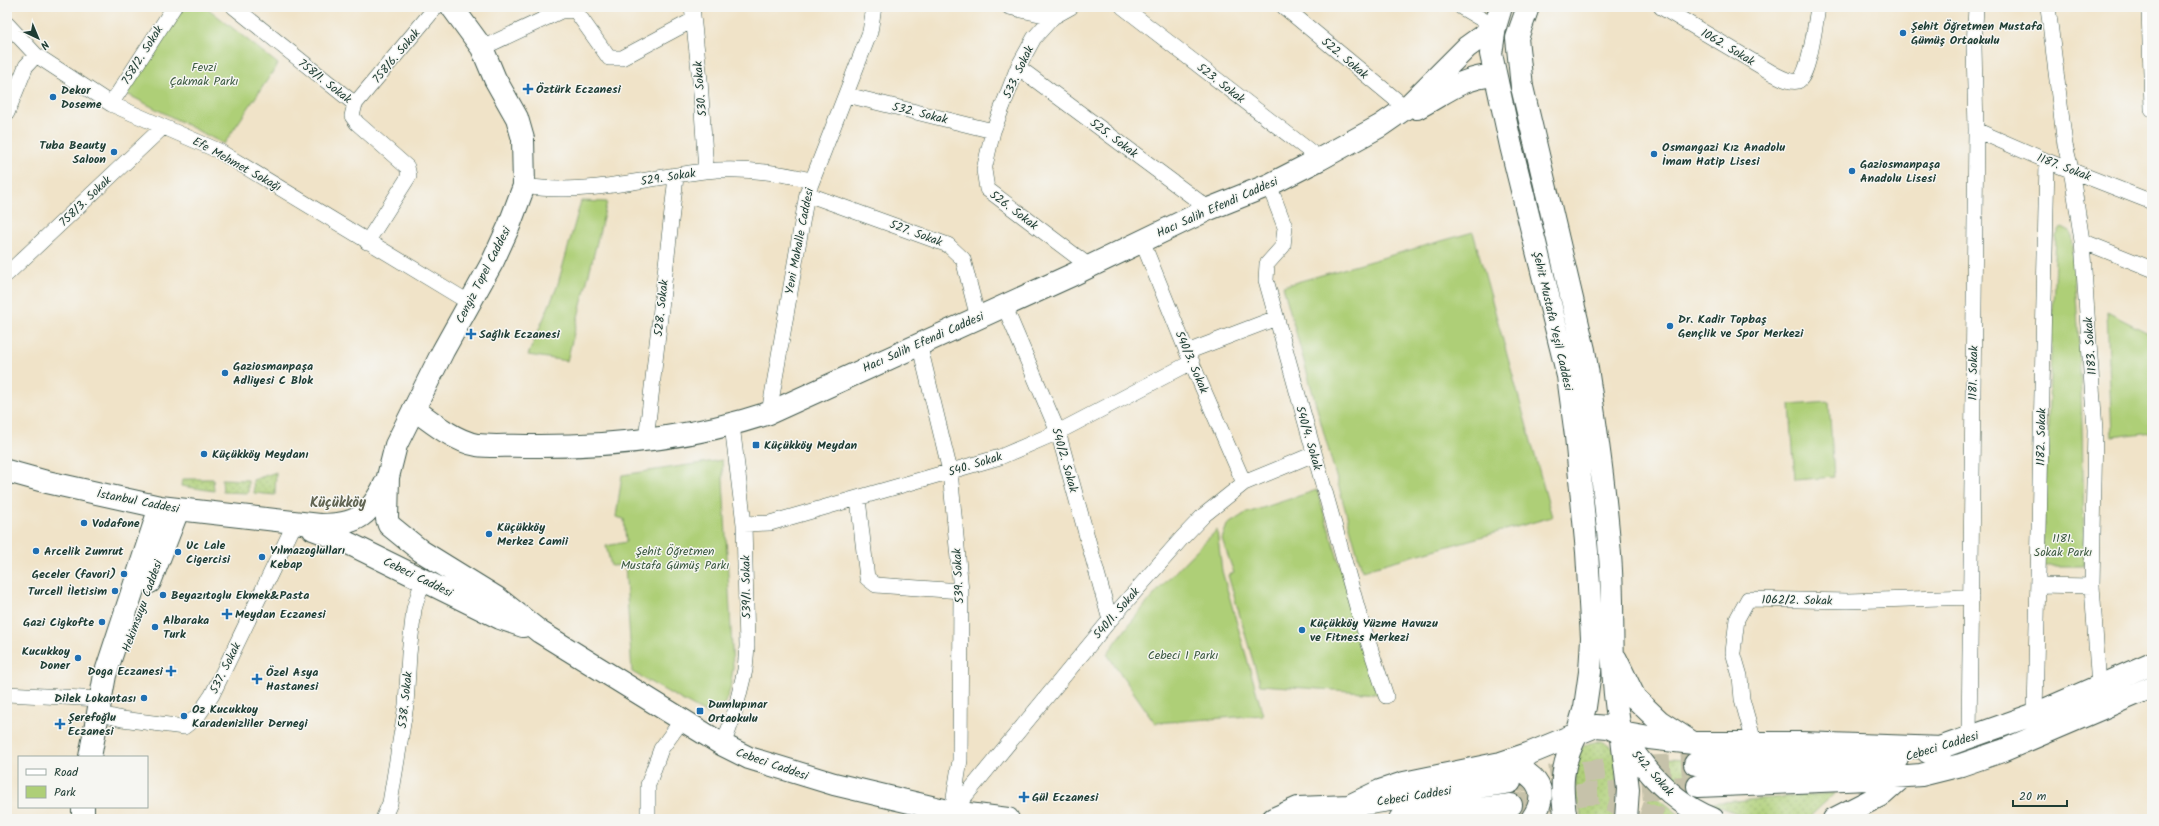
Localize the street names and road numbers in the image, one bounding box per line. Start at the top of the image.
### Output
street label: 758/2. Sokak [117,22,168,89]
street label: 758/6. Sokak [368,24,425,88]
street label: 1062. Sokak [1697,24,1759,71]
street label: 522. Sokak [1317,33,1373,84]
street label: 533. Sokak [998,42,1039,102]
street label: 758/1. Sokak [294,54,356,109]
street label: 523. Sokak [1193,58,1249,109]
street label: 530. Sokak [689,60,712,118]
street label: 532. Sokak [890,97,950,130]
street label: 525. Sokak [1086,114,1142,163]
street label: Efe Mehmet Sokağı [189,132,285,197]
street label: 1187. Sokak [2034,148,2094,187]
street label: 529. Sokak [639,164,697,191]
street label: 758/3. Sokak [55,171,116,231]
street label: Hacı Salih Efendi Caddesi [1153,172,1282,243]
street label: Yeni Mahalle Caddesi [780,185,819,296]
street label: 526. Sokak [985,186,1042,235]
street label: 527. Sokak [887,215,945,252]
street label: Cengiz Topel Caddesi [451,222,517,327]
street label: Şehit Mustafa Yeşil Caddesi [1527,250,1578,394]
street label: 528. Sokak [649,278,674,337]
street label: Hacı Salih Efendi Caddesi [859,307,988,378]
street label: 1183. Sokak [2079,316,2102,376]
street label: 540/3. Sokak [1170,328,1213,397]
street label: 1181. Sokak [1964,345,1983,401]
street label: 540/4. Sokak [1290,404,1327,473]
street label: 1182. Sokak [2031,407,2052,466]
street label: 540/2. Sokak [1046,425,1083,495]
street label: 540. Sokak [946,447,1005,482]
street label: İstanbul Caddesi [95,484,182,519]
street label: 539. Sokak [948,547,969,604]
street label: Cebeci Caddesi [380,552,457,603]
street label: 539/1. Sokak [736,555,757,619]
street label: Hekimsuyu Caddesi [117,556,168,655]
street label: 540/1. Sokak [1088,583,1145,643]
street label: 1062/2. Sokak [1761,590,1833,611]
street label: 537. Sokak [205,639,246,697]
street label: 538. Sokak [393,670,418,729]
street label: Cebeci Caddesi [1903,726,1982,767]
street label: Cebeci Caddesi [733,743,812,786]
street label: 542. Sokak [1627,746,1679,801]
street label: Cebeci Caddesi [1375,781,1454,812]

